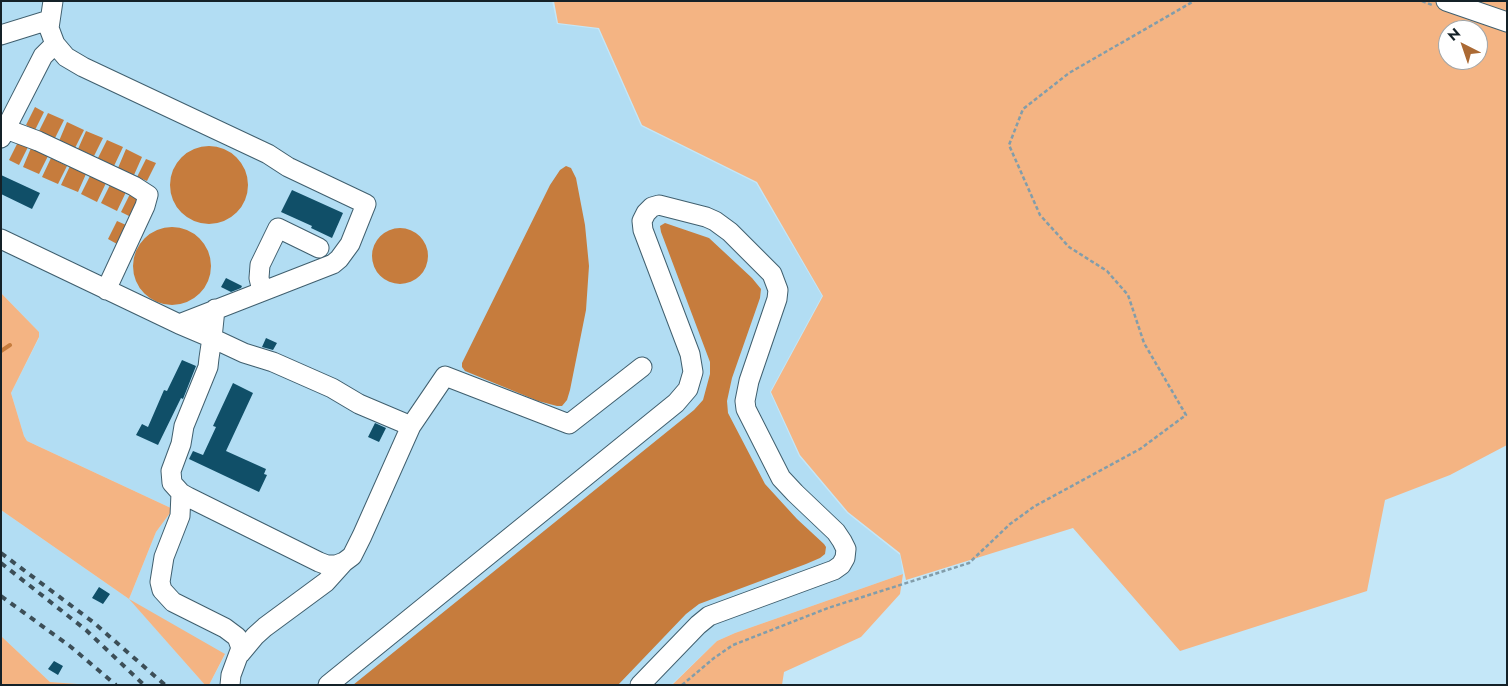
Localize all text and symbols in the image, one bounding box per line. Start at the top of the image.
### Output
north arrow [1438,20,1488,70]
text: N [1443,23,1465,46]

